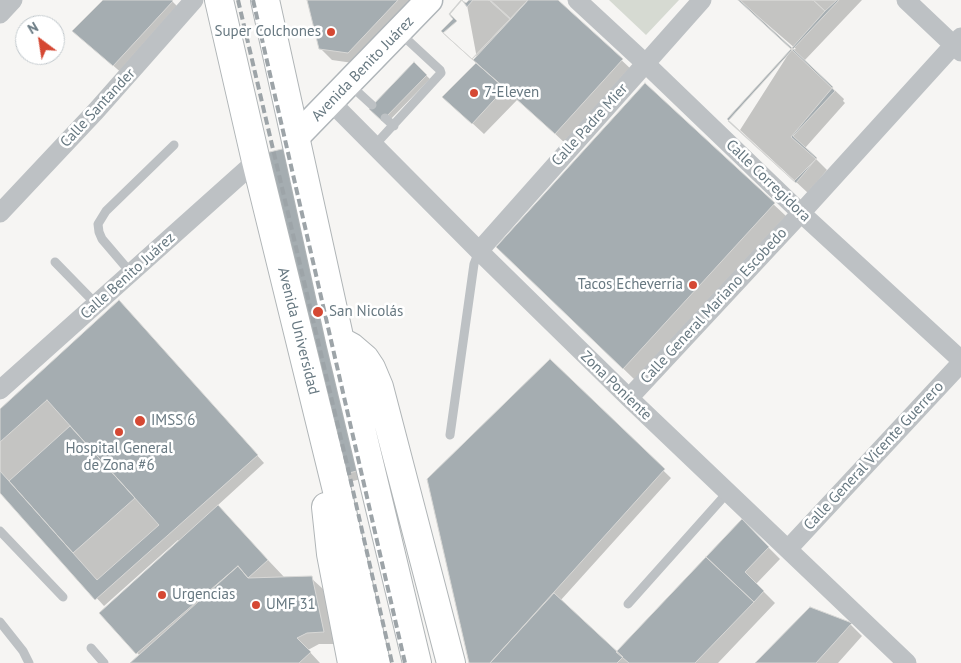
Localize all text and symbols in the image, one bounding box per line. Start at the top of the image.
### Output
street label: Avenida Benito Juárez [308,13,418,125]
north arrow [15,15,65,65]
text: N [24,18,41,38]
place label: Super Colchones [215,23,321,41]
marker: Super Colchones [325,26,337,38]
street label: Calle Santander [57,65,139,151]
street label: Calle Padre Mier [548,80,632,170]
place label: 7-Eleven [484,84,539,102]
marker: 7-Eleven [468,87,480,99]
street label: Calle Corregidora [722,136,814,226]
street label: Calle General Mariano Escobedo [637,224,791,388]
street label: Calle Benito Juárez [77,229,179,323]
street label: Avenida Universidad [273,266,323,396]
place label: Tacos Echeverria [577,276,683,294]
marker: Tacos Echeverria [687,279,699,291]
place label: San Nicolás [329,303,403,321]
marker: San Nicolás [311,305,325,319]
street label: Zona Poniente [577,348,655,424]
street label: Calle General Vicente Guerrero [800,378,948,534]
place label: IMSS 6 [151,412,195,430]
marker: IMSS 6 [133,414,147,428]
marker: Hospital General de Zona #6 [113,426,125,438]
place label: Hospital General de Zona #6 [65,440,173,475]
place label: Urgencias [172,586,235,604]
marker: Urgencias [156,589,168,601]
place label: UMF 31 [266,596,316,614]
marker: UMF 31 [250,599,262,611]

